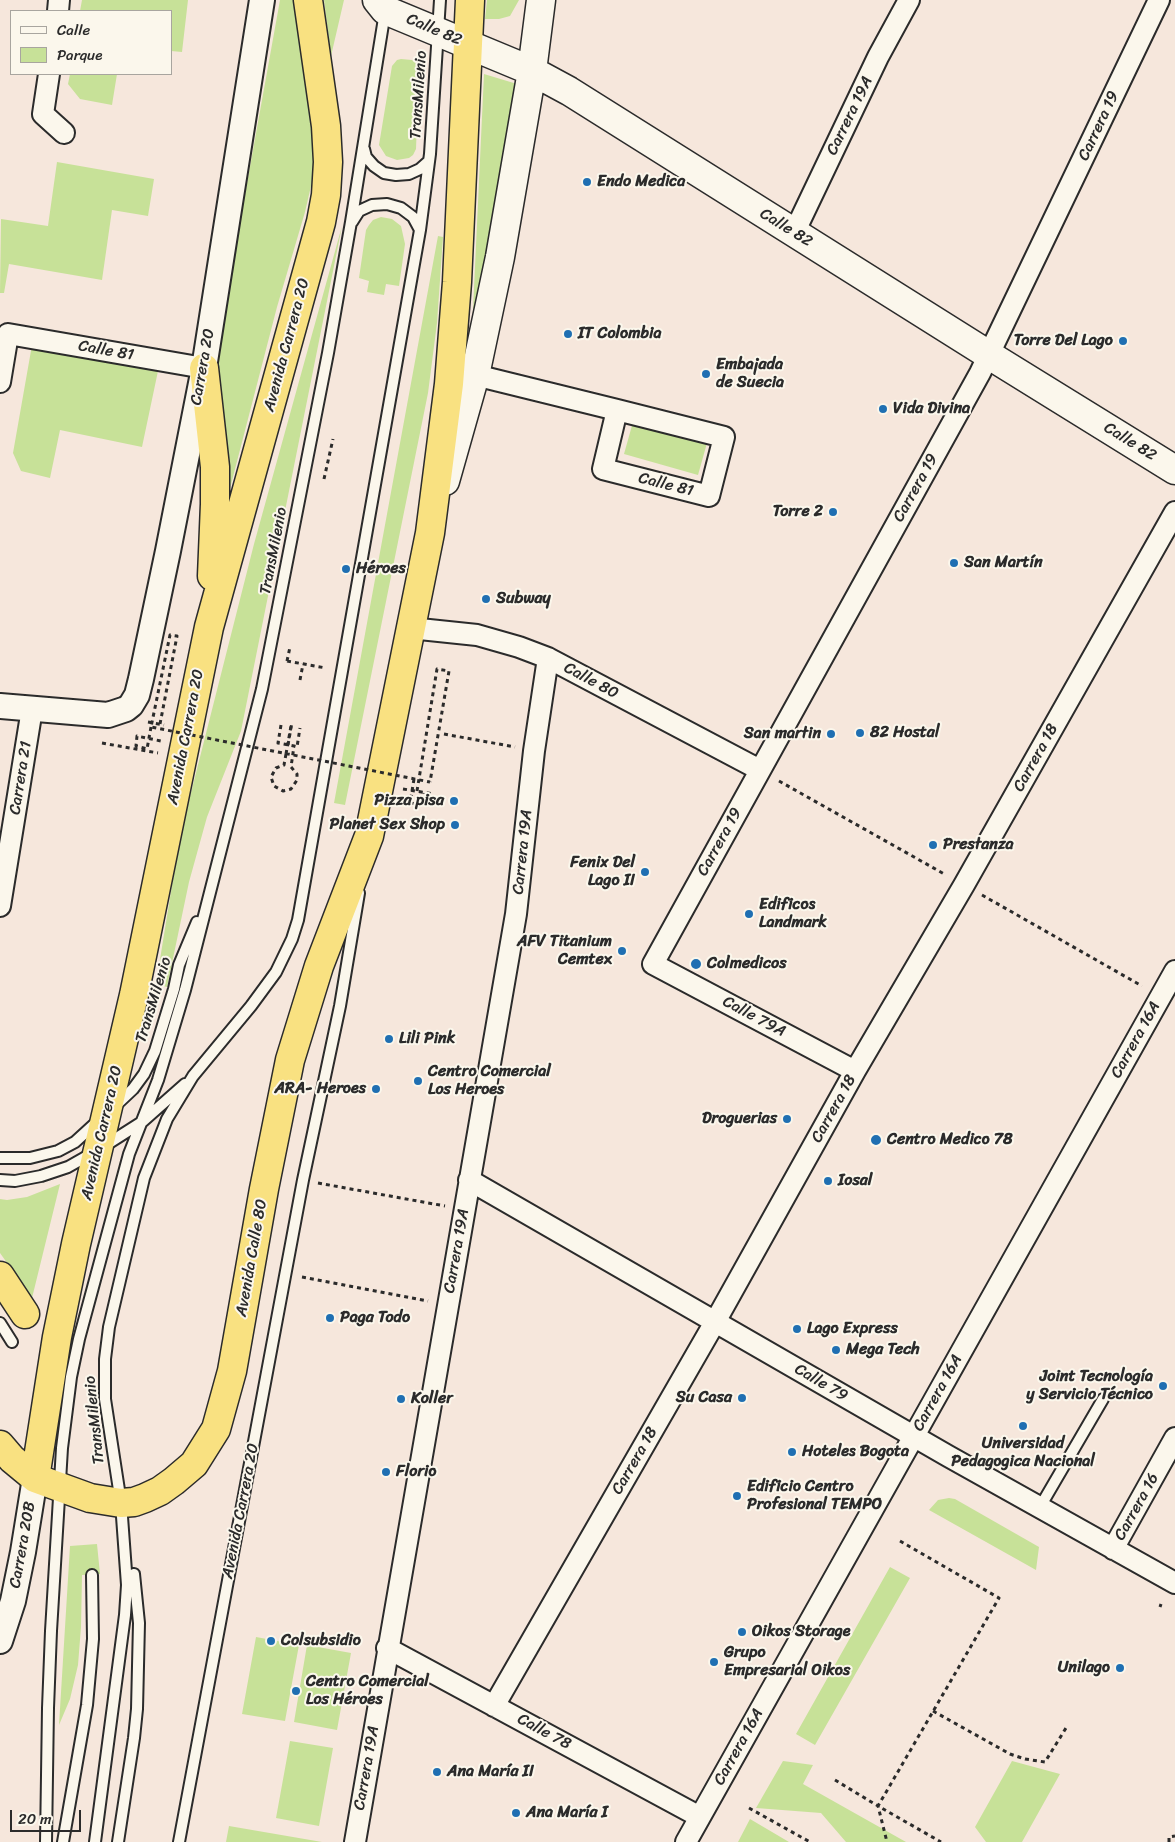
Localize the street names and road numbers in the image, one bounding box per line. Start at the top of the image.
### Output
street label: Calle 82 [403,10,465,50]
street label: TransMilenio [406,50,432,140]
street label: Carrera 19A [823,73,877,159]
street label: Carrera 19 [1074,88,1124,164]
street label: Calle 82 [756,204,816,252]
street label: Avenida Carrera 20 [260,276,314,414]
street label: Carrera 20 [187,327,219,407]
street label: Calle 81 [77,337,135,365]
street label: Calle 82 [1100,418,1160,466]
street label: Carrera 19 [889,451,943,525]
street label: Calle 81 [636,469,696,501]
street label: TransMilenio [256,506,292,596]
street label: Calle 80 [560,659,622,703]
street label: Avenida Carrera 20 [163,668,209,806]
street label: Carrera 18 [1010,721,1062,795]
street label: Carrera 21 [6,740,36,816]
street label: Carrera 19 [693,805,747,879]
street label: Carrera 19A [509,809,537,895]
street label: TransMilenio [132,955,176,1045]
street label: Calle 79A [719,992,789,1042]
street label: Carrera 16A [1107,998,1165,1082]
street label: Avenida Carrera 20 [77,1064,127,1202]
street label: Carrera 18 [808,1072,860,1146]
street label: Avenida Calle 80 [232,1198,272,1318]
street label: Carrera 19A [440,1207,474,1295]
street label: Carrera 16A [909,1351,967,1435]
street label: Calle 79 [791,1360,851,1406]
street label: TransMilenio [81,1375,109,1465]
street label: Carrera 18 [608,1424,662,1498]
street label: Avenida Carrera 20 [218,1442,264,1580]
street label: Carrera 16 [1111,1470,1163,1544]
street label: Carrera 20B [6,1500,40,1590]
street label: Carrera 16A [710,1705,768,1789]
street label: Calle 78 [514,1710,574,1754]
street label: Carrera 19A [350,1724,384,1812]

